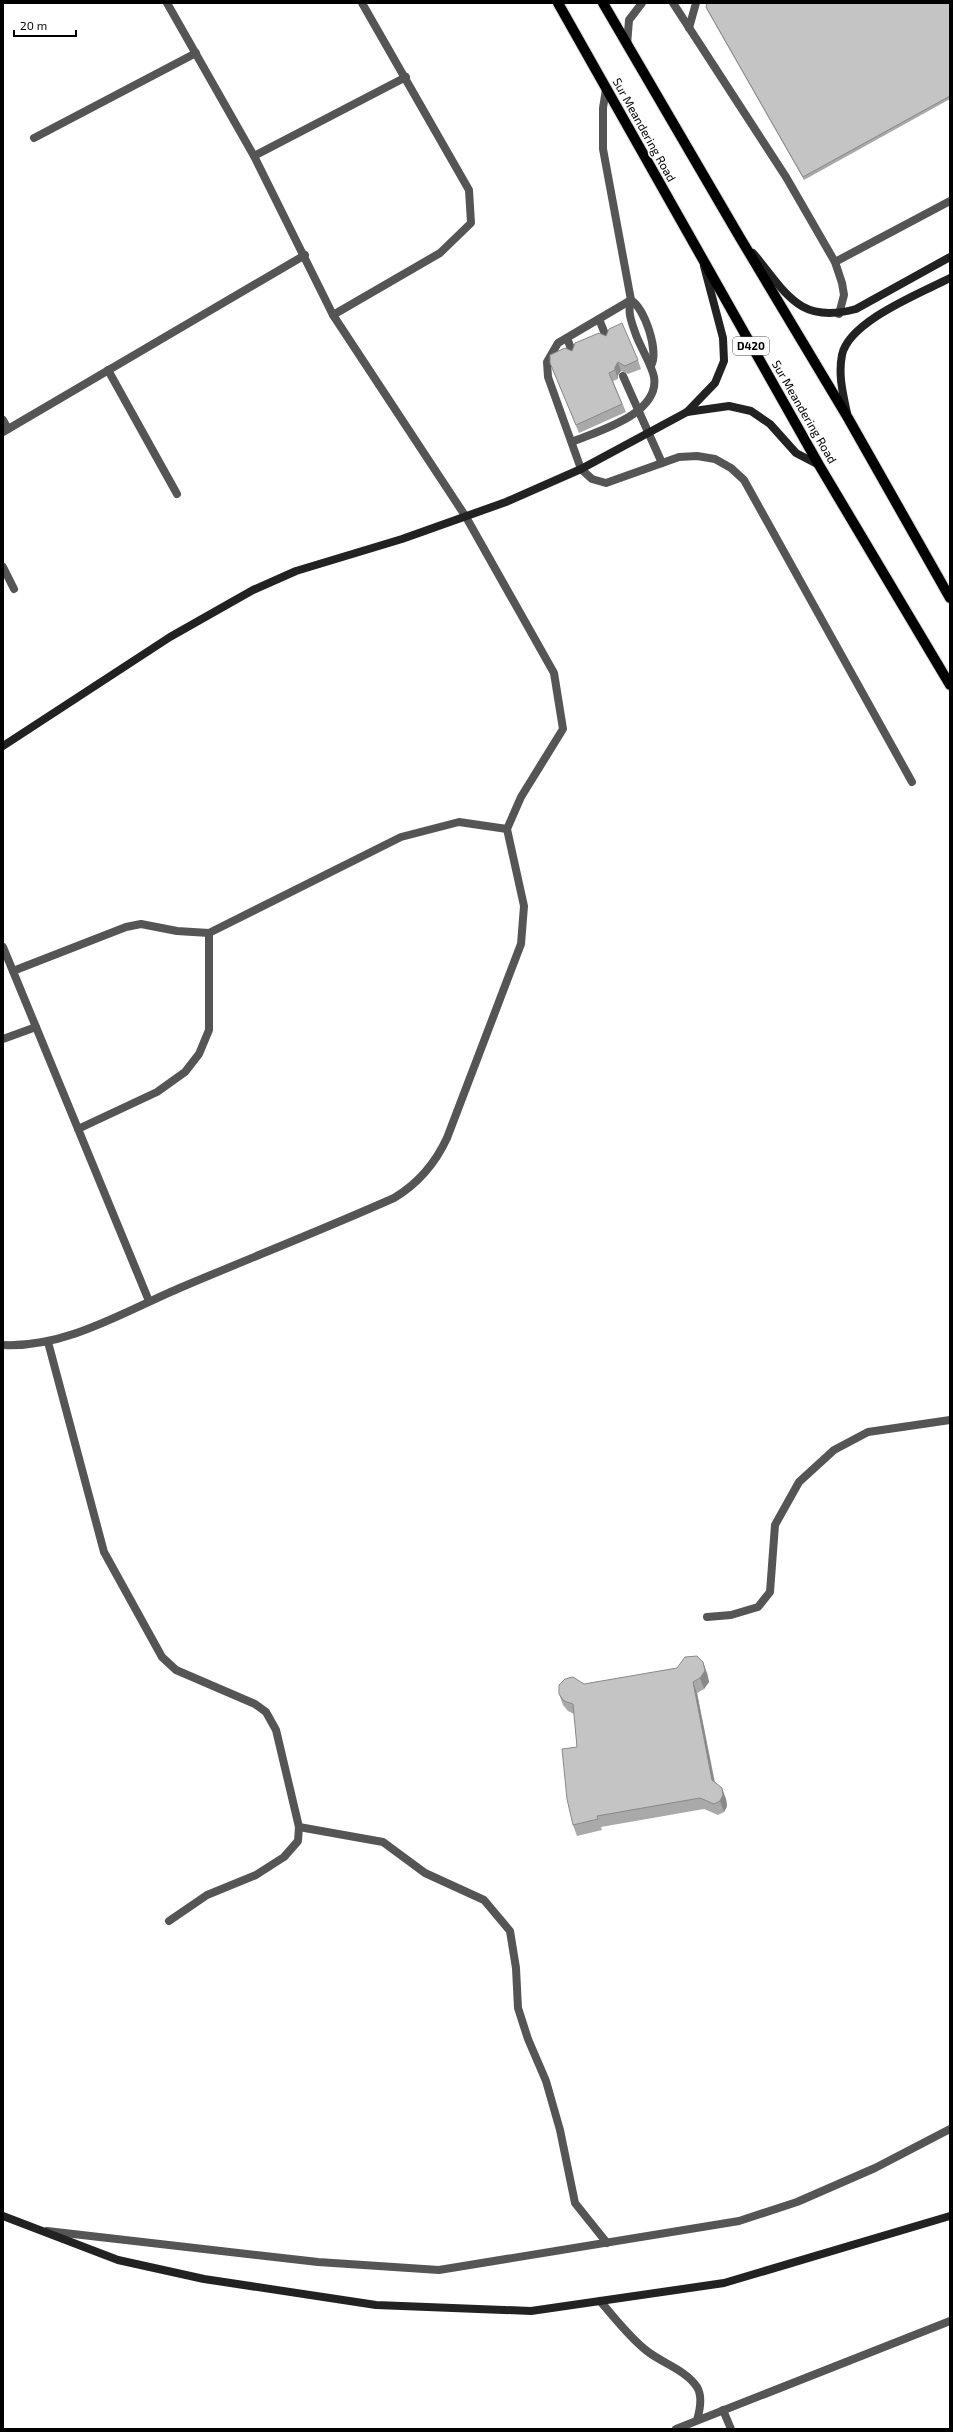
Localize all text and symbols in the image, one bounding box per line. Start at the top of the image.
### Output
scale bar [14,12,76,38]
text: 20 m [20,18,47,32]
street label: Sur Meandering Road [611,75,679,184]
road number: D420 [733,337,769,355]
street label: Sur Meandering Road [770,358,840,465]

